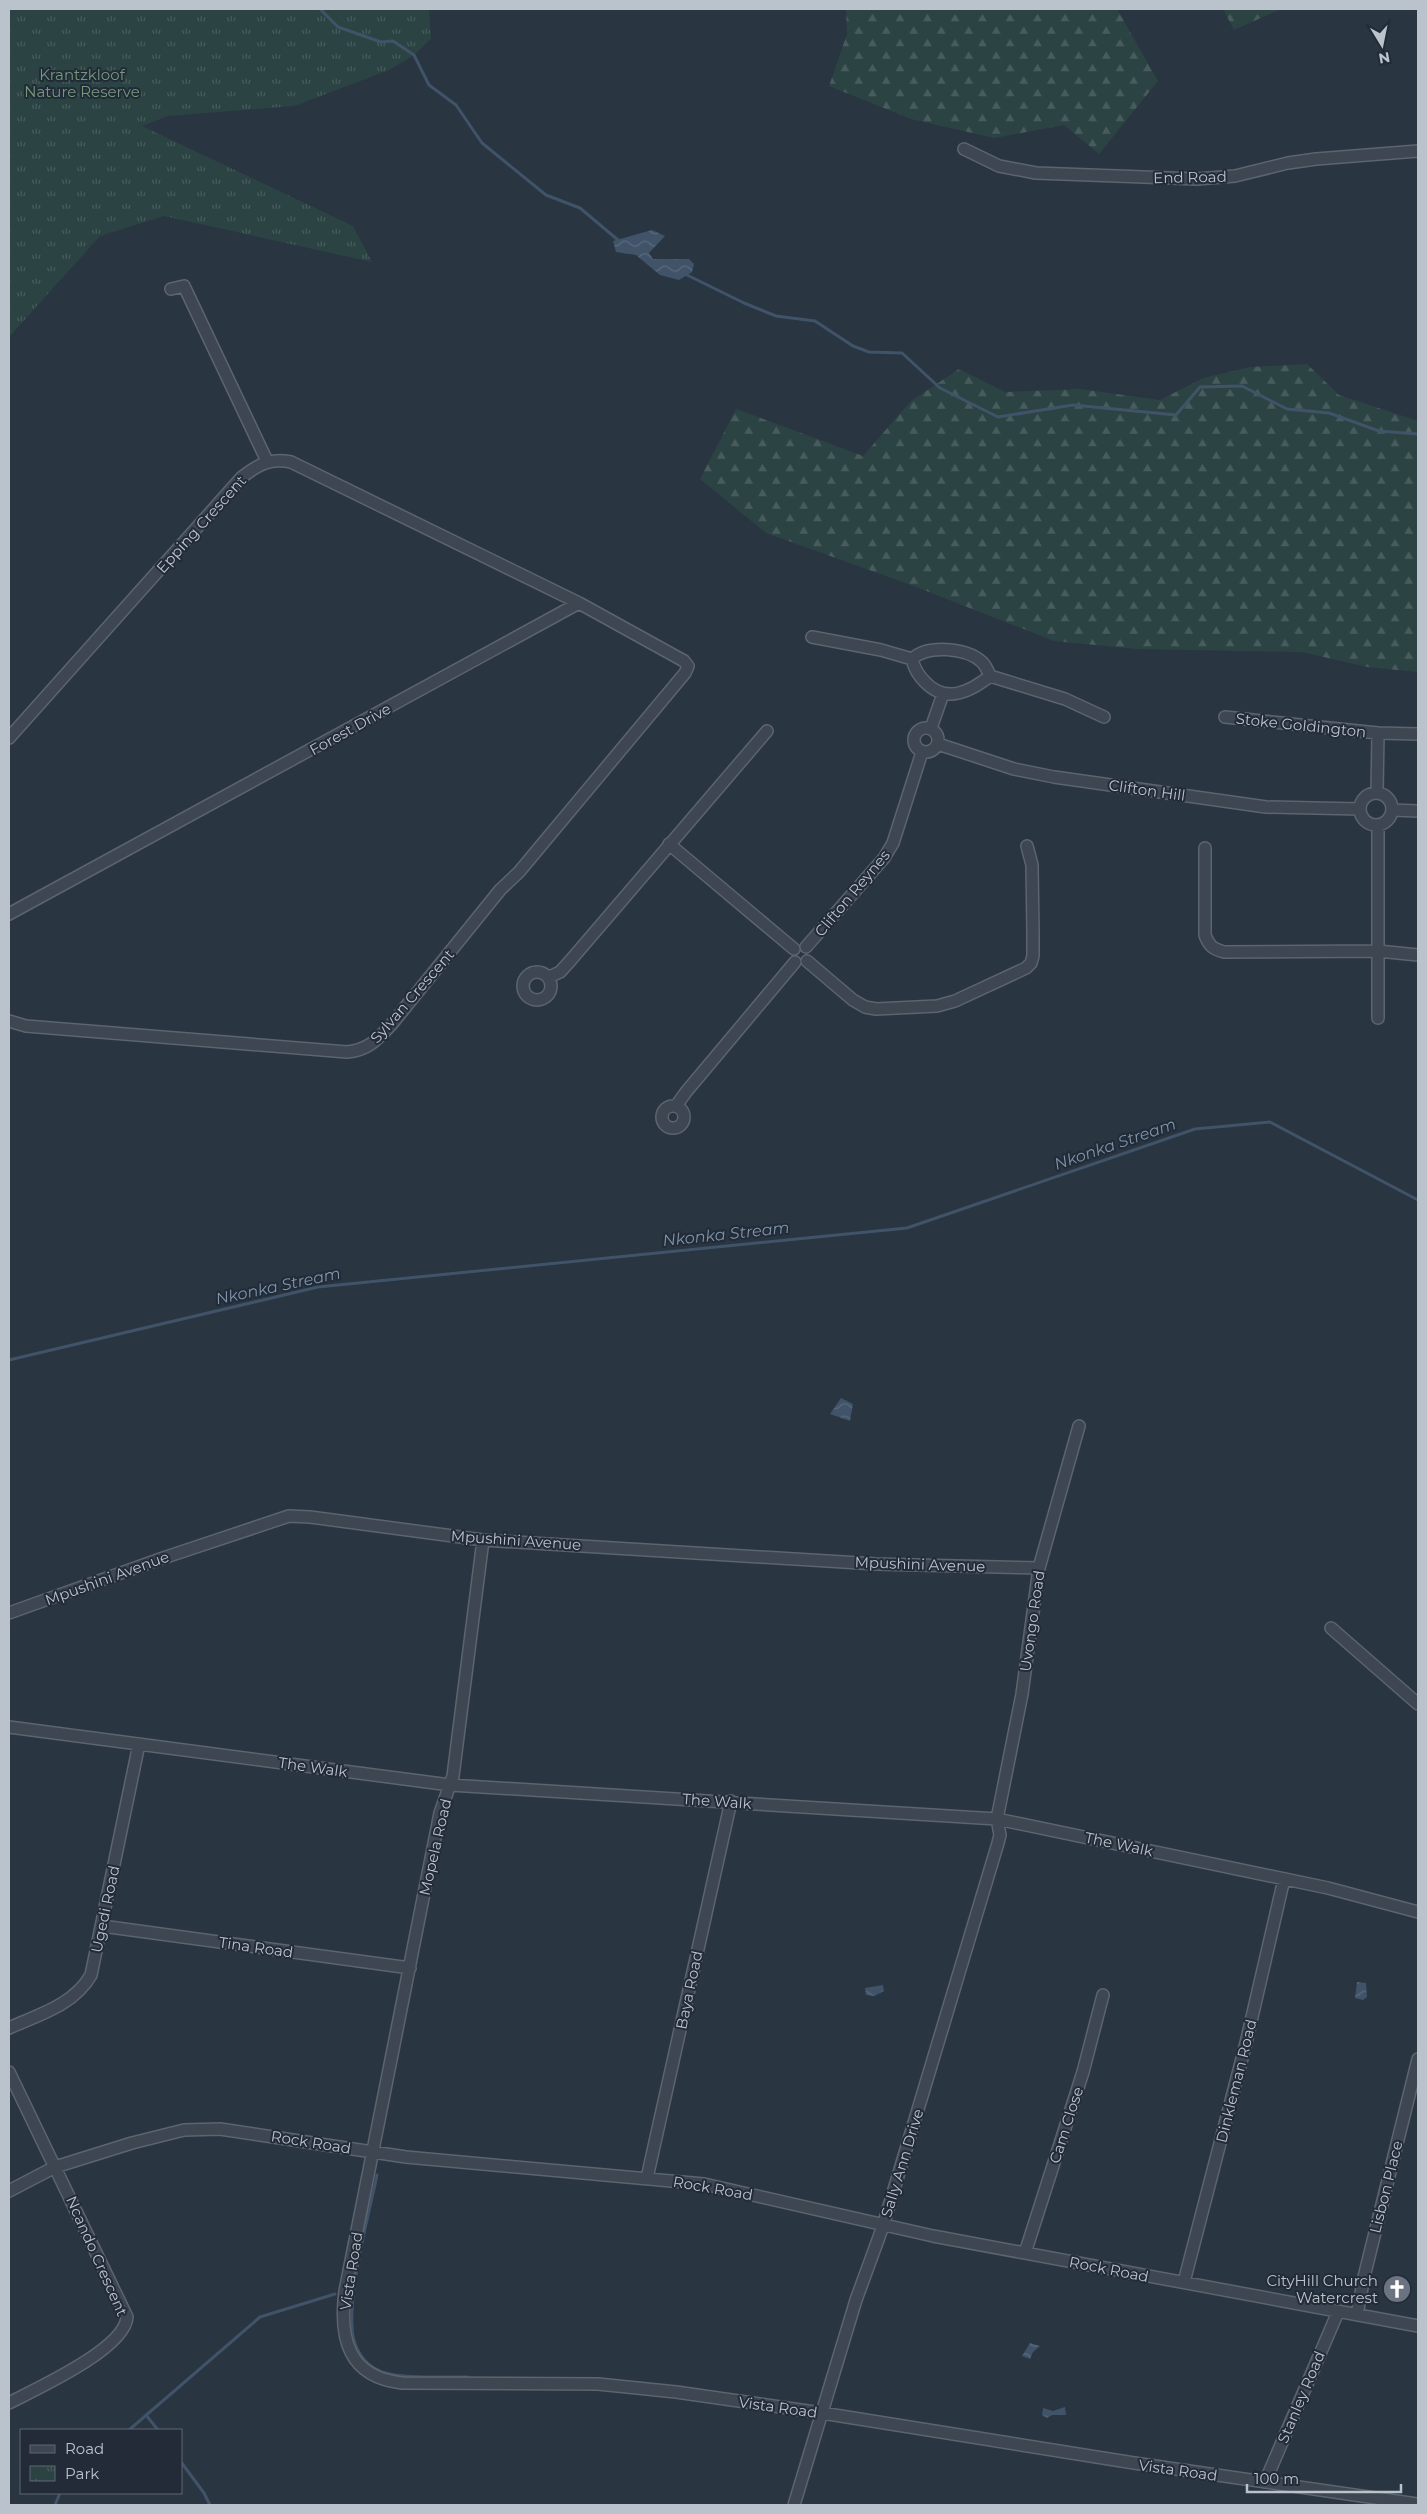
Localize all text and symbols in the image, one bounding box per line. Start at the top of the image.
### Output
north arrow [1357,20,1407,70]
text: N [1377,48,1391,68]
park label: Krantzkloof Nature Reserve [24,65,140,101]
street label: End Road [1153,167,1227,187]
street label: Epping Crescent [152,471,250,577]
street label: Forest Drive [306,699,394,759]
street label: Stoke Goldington [1235,709,1367,741]
street label: Clifton Hill [1107,775,1187,805]
street label: Clifton Reynes [810,846,894,940]
street label: Sylvan Crescent [366,945,458,1047]
water label: Nkonka Stream [1052,1114,1178,1174]
water label: Nkonka Stream [662,1218,790,1250]
water label: Nkonka Stream [214,1263,342,1309]
street label: Mpushini Avenue [450,1526,582,1554]
street label: Mpushini Avenue [42,1547,172,1609]
street label: Mpushini Avenue [854,1552,986,1576]
street label: Uvongo Road [1015,1569,1049,1673]
street label: The Walk [277,1753,349,1781]
street label: The Walk [682,1789,752,1813]
street label: Mopela Road [415,1797,455,1897]
street label: The Walk [1083,1827,1155,1861]
street label: Ugedi Road [86,1864,124,1954]
street label: Tina Road [218,1932,294,1962]
street label: Baya Road [671,1949,707,2031]
street label: Dinkleman Road [1211,2017,1261,2145]
street label: Cam Close [1045,2084,1087,2166]
street label: Sally Ann Drive [876,2106,928,2220]
street label: Rock Road [270,2126,352,2158]
street label: Lisbon Place [1365,2139,1407,2235]
street label: Rock Road [672,2172,754,2204]
street label: Ncando Crescent [62,2193,132,2319]
street label: Vista Road [335,2230,367,2312]
street label: Rock Road [1068,2252,1150,2286]
place label: CityHill Church Watercrest [1266,2271,1378,2307]
church icon: CityHill Church Watercrest [1382,2274,1412,2304]
street label: Stanley Road [1273,2348,1329,2446]
street label: Vista Road [737,2392,819,2422]
legend [20,2429,182,2494]
text: Road [65,2439,104,2458]
street label: Vista Road [1137,2455,1219,2485]
scale bar [1247,2462,1401,2494]
text: Park [65,2464,99,2483]
text: 100 m [1254,2469,1299,2488]

